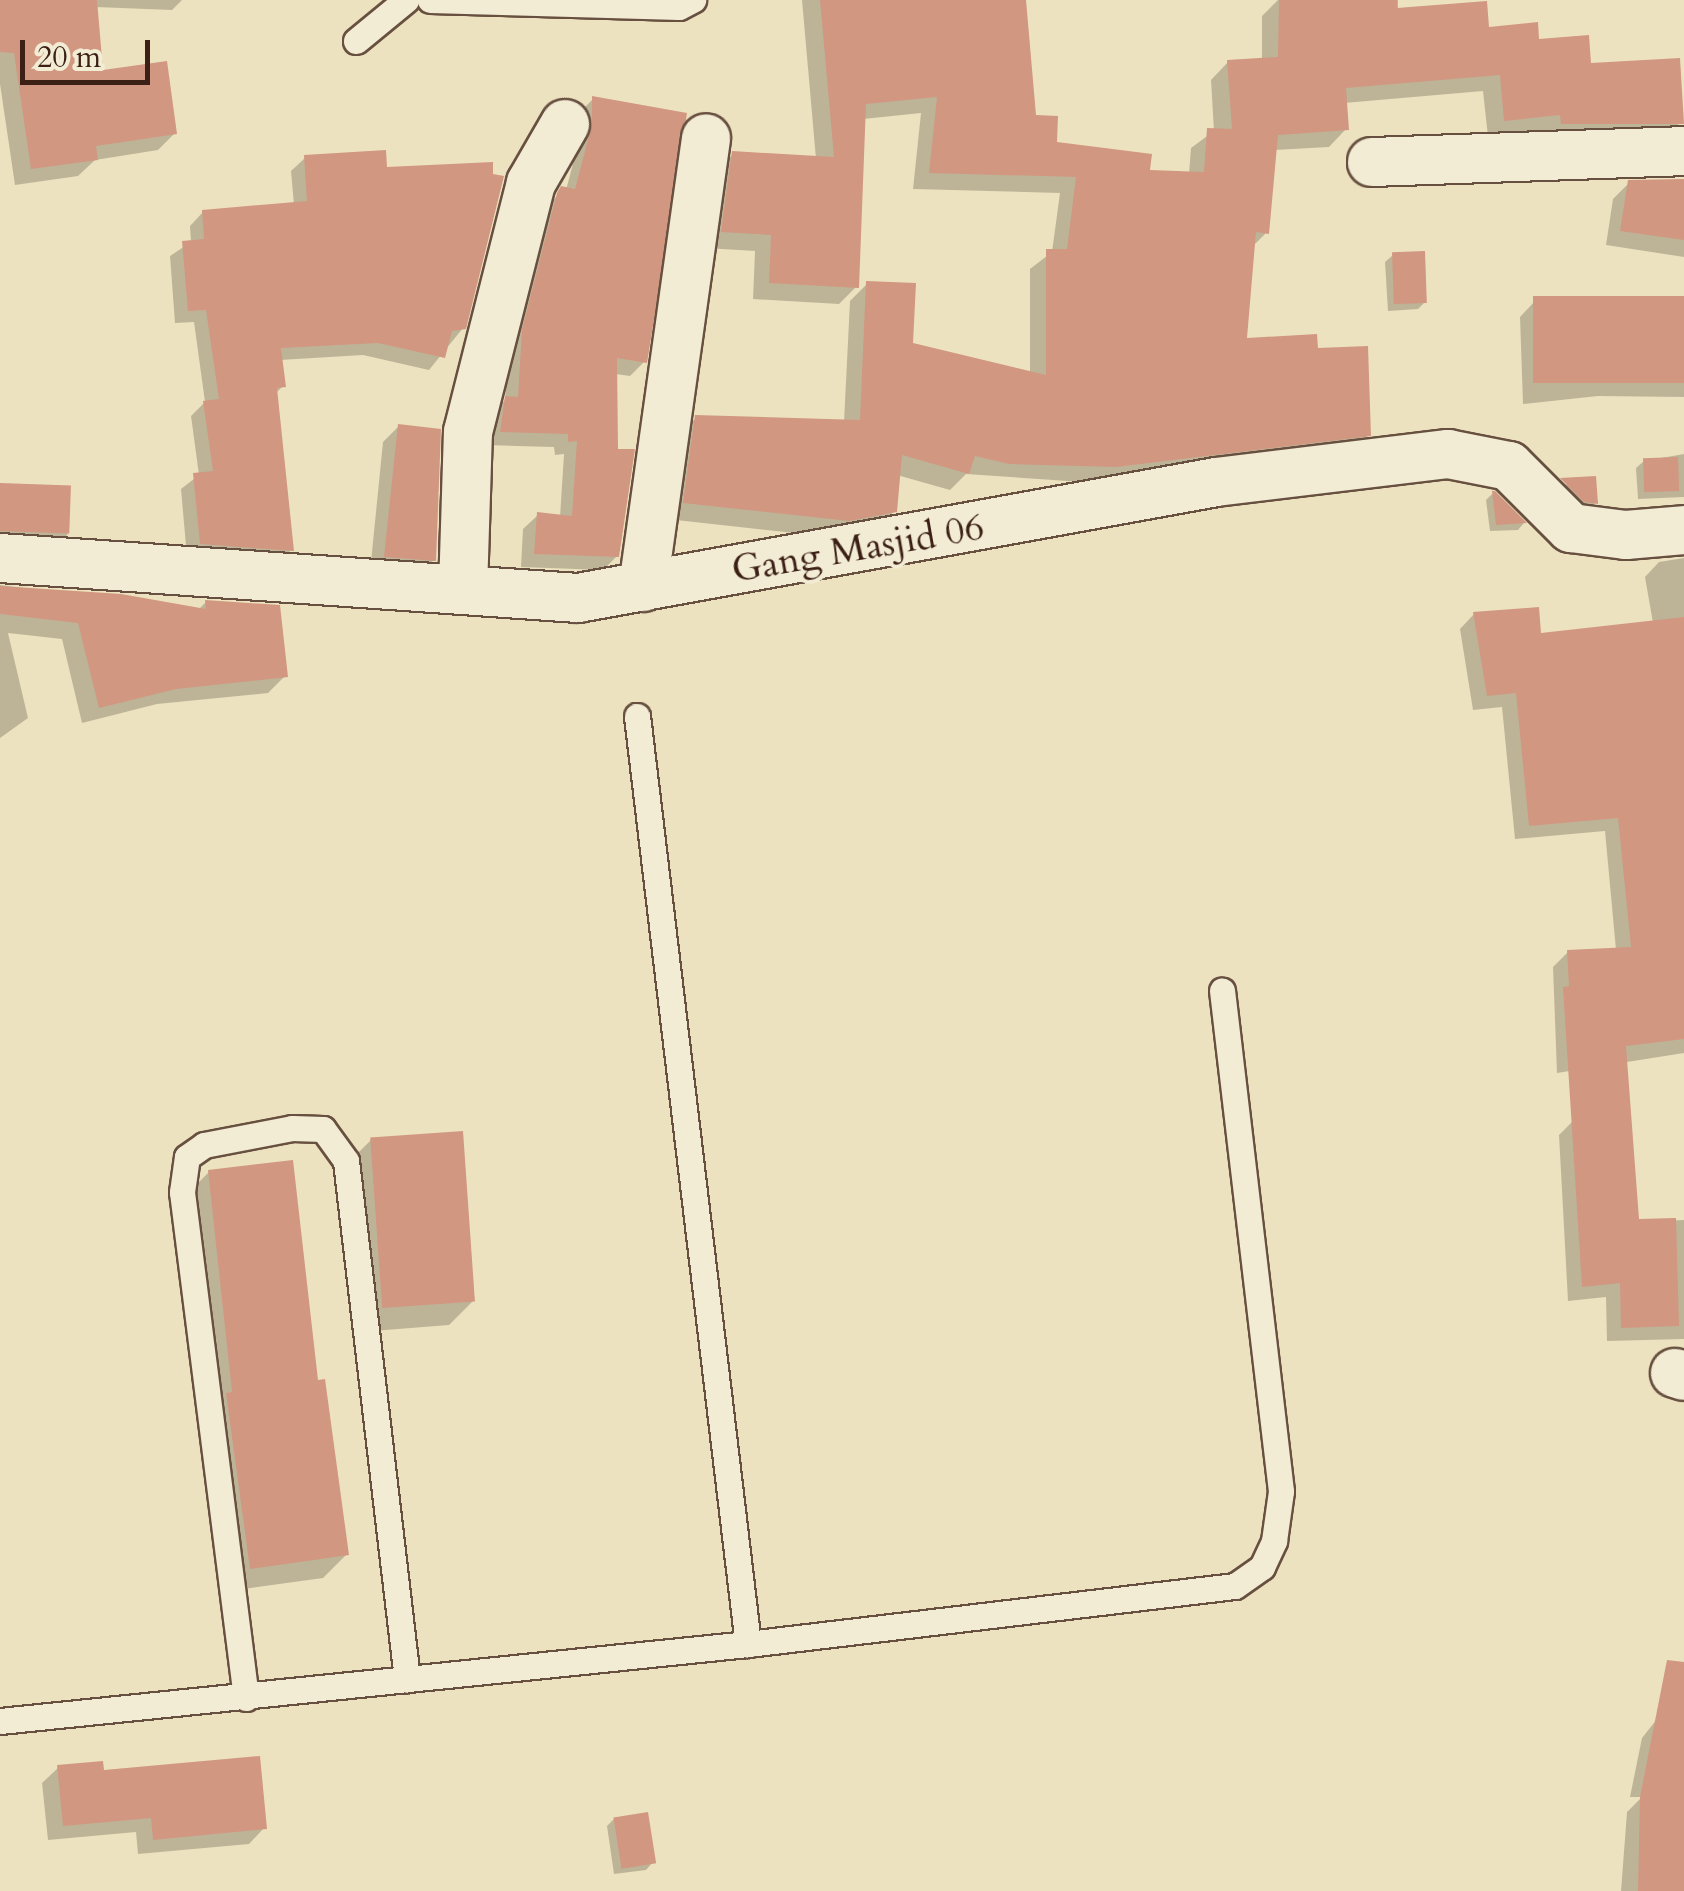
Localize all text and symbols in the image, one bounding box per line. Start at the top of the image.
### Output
scale bar [25,20,155,82]
text: 20 m [37,37,101,78]
street label: Gang Masjid 06 [728,504,988,594]

